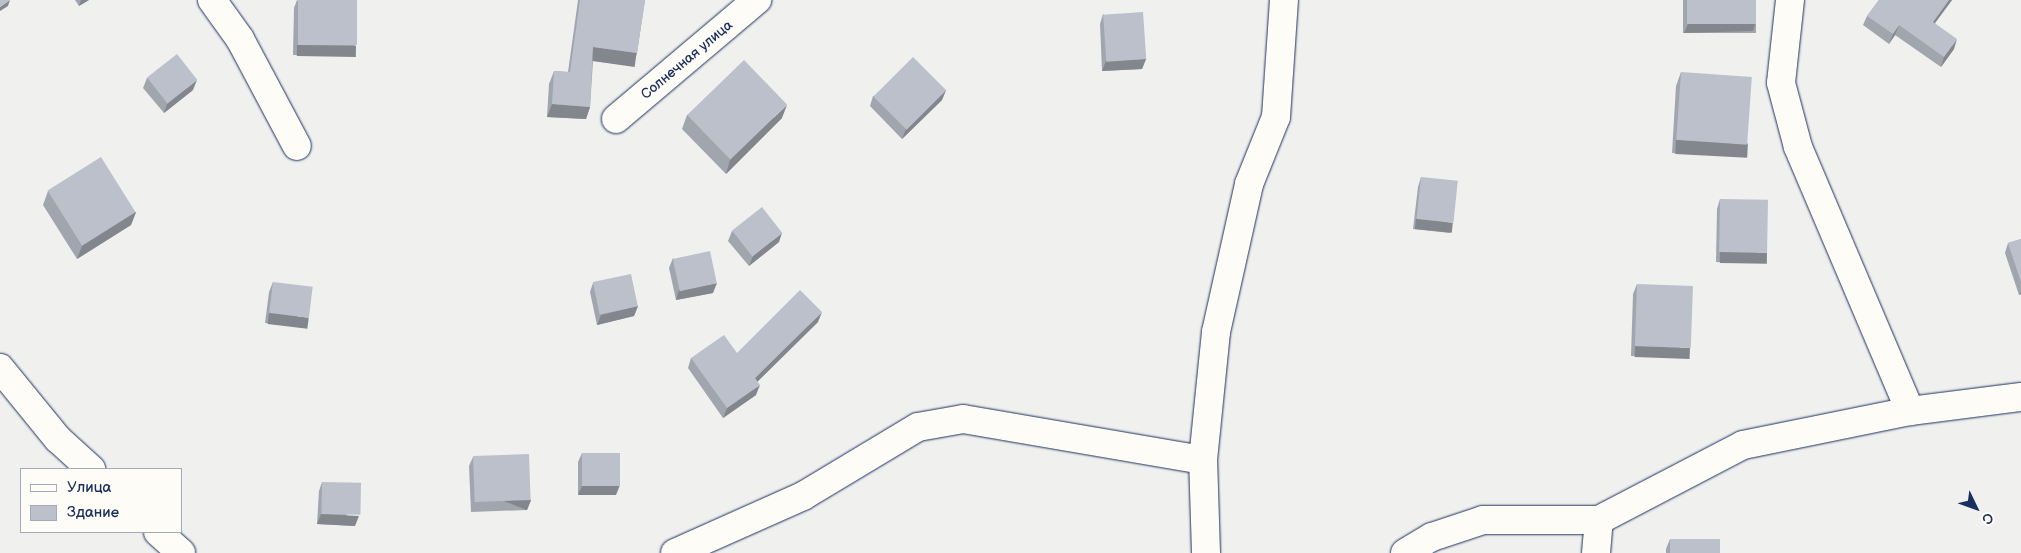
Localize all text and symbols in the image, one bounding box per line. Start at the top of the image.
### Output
street label: Солнечная улица [638,17,736,103]
legend [20,468,182,533]
text: Улица [67,478,111,497]
north arrow [1951,483,2001,533]
text: Здание [67,503,119,522]
text: С [1978,509,1997,528]

